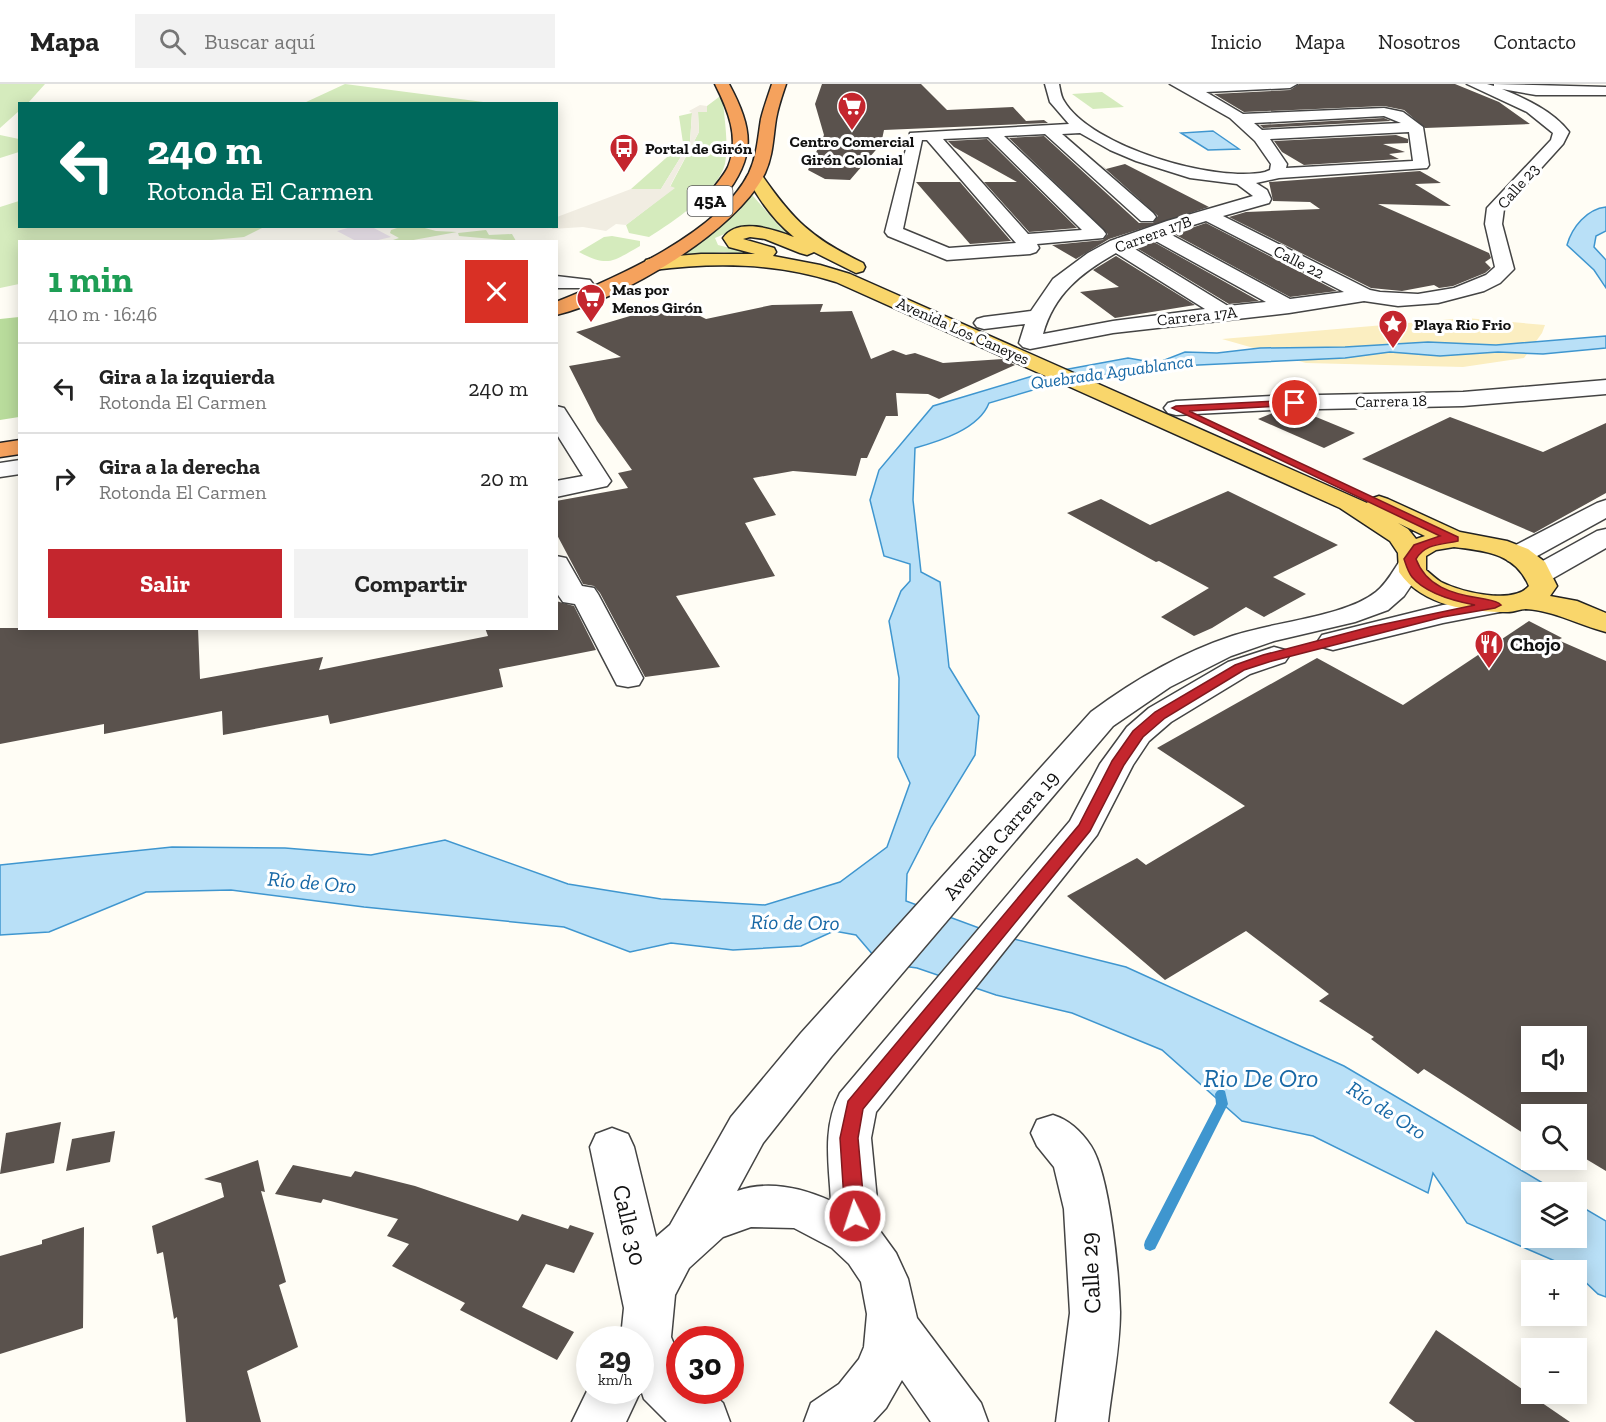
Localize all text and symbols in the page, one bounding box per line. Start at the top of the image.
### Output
search box [135,14,555,68]
text: Mapa [30,25,99,58]
icon: search [156,25,189,58]
text: Buscar aquí [204,28,315,55]
text: Inicio [1211,29,1262,54]
text: Mapa [1295,29,1345,54]
text: Nosotros [1378,29,1460,54]
text: Contacto [1493,29,1576,54]
supermarket icon: Centro Comercial Girón Colonial [836,90,868,132]
text: 240 m [147,124,262,175]
icon: left [48,126,126,204]
bus stop icon: Portal de Girón [608,132,640,174]
place label: Centro Comercial Girón Colonial [790,132,915,169]
place label: Portal de Girón [645,139,753,158]
street label: Calle 23 [1493,159,1543,213]
text: Rotonda El Carmen [147,175,373,207]
road number: 45A [688,186,732,216]
street label: Carrera 17B [1112,211,1194,257]
street label: Calle 22 [1271,241,1327,283]
text: 1 min [48,258,133,301]
button: close [465,260,528,323]
place label: Mas por Menos Girón [612,280,703,317]
supermarket icon: Mas por Menos Girón [575,282,607,324]
street label: Avenida Los Caneyes [894,293,1032,369]
text: 410 m · 16:46 [48,302,157,326]
street label: Carrera 17A [1156,302,1239,330]
place icon: Playa Rio Frio [1377,308,1409,350]
place label: Playa Rio Frio [1414,315,1512,334]
water label: Quebrada Aguablanca [1029,350,1195,394]
text: Gira a la izquierda [99,363,275,390]
icon: left [48,372,81,405]
text: 240 m [468,375,528,402]
pin [1269,377,1320,428]
icon: arrive [1278,386,1311,419]
text: Rotonda El Carmen [99,390,266,414]
street label: Carrera 18 [1355,391,1427,411]
text: Gira a la derecha [99,453,260,480]
icon: right [48,462,81,495]
text: 20 m [480,465,528,492]
text: Rotonda El Carmen [99,480,266,504]
button: Salir [48,549,282,618]
button: Compartir [294,549,528,618]
restaurant icon: Chojo [1473,628,1505,670]
place label: Chojo [1510,632,1561,656]
street label: Avenida Carrera 19 [938,766,1064,904]
water label: Río de Oro [266,866,358,898]
water label: Río de Oro [750,909,840,935]
map controls [1521,1026,1587,1404]
button: sound [1521,1026,1587,1092]
water label: Rio De Oro [1203,1062,1319,1094]
water label: Río de Oro [1343,1075,1431,1145]
button: search [1521,1104,1587,1170]
street label: Calle 30 [607,1182,653,1268]
button: layers [1521,1182,1587,1248]
position arrow [823,1184,887,1248]
street label: Calle 29 [1073,1231,1107,1315]
button: + [1521,1260,1587,1326]
speed limit sign: 30 [666,1326,744,1404]
button: − [1521,1338,1587,1404]
text: 29 [599,1340,631,1376]
text: km/h [598,1371,632,1389]

